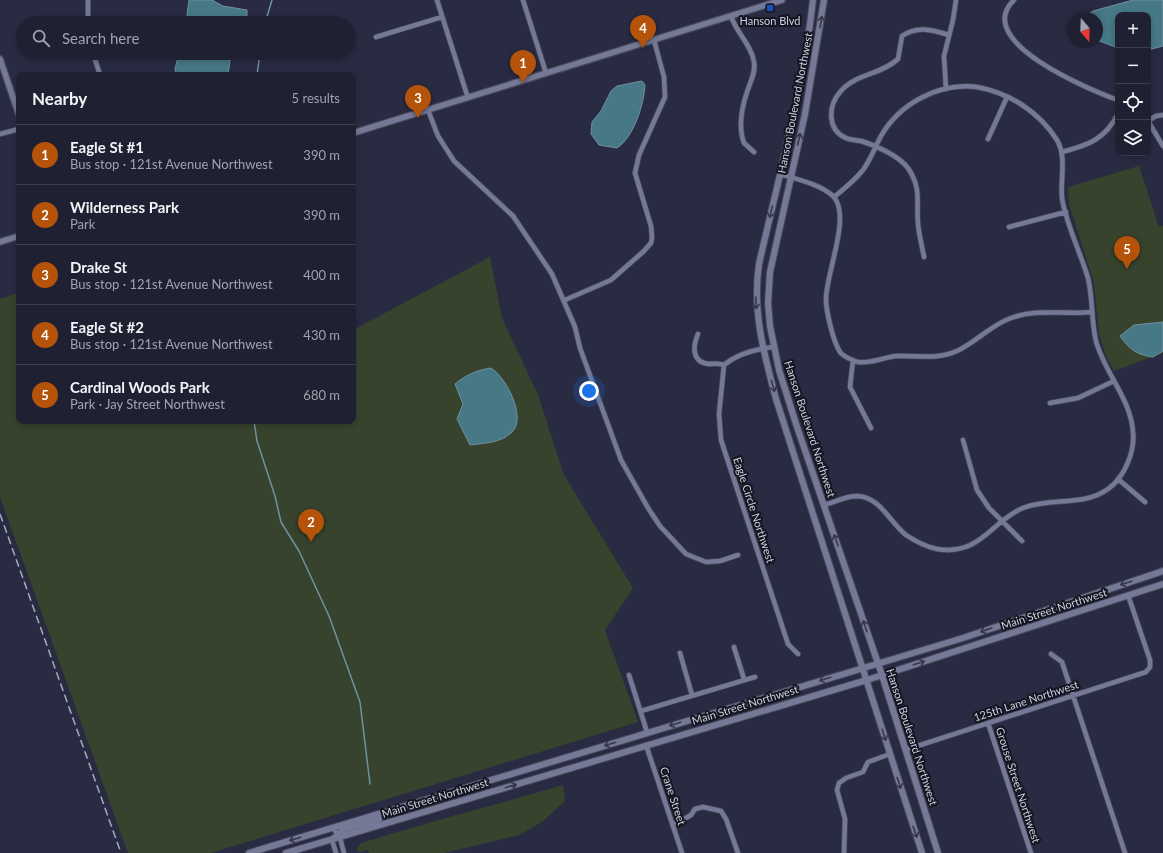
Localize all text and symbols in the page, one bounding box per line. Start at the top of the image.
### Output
marker: Hanson Blvd [765,3,775,13]
north arrow [1067,12,1103,48]
map controls [1115,12,1151,156]
button: + [1115,12,1151,48]
place label: Hanson Blvd [739,14,801,27]
pin: 4 [630,15,656,48]
search box [16,16,356,60]
one-way arrow [817,16,825,29]
icon: search [30,27,52,49]
text: Search here [62,29,139,47]
street label: Hanson Boulevard Northwest [774,31,815,174]
button: − [1115,48,1151,84]
pin: 1 [510,50,536,83]
button: locate [1115,84,1151,120]
pin: 3 [405,85,431,118]
text: Nearby [32,88,87,109]
text: 5 results [292,90,340,106]
button: layers [1115,120,1151,156]
one-way arrow [796,133,804,146]
text: Eagle St #1 [70,138,144,156]
text: 1 [41,147,49,163]
text: 390 m [303,147,340,163]
text: Bus stop · 121st Avenue Northwest [70,156,273,172]
text: Wilderness Park [70,198,179,216]
one-way arrow [767,205,775,218]
text: 2 [41,207,49,223]
text: 390 m [303,207,340,223]
text: Park [70,216,95,232]
pin: 5 [1114,236,1140,269]
text: Drake St [70,258,127,276]
text: 3 [41,267,49,283]
text: 400 m [303,267,340,283]
text: Bus stop · 121st Avenue Northwest [70,276,273,292]
one-way arrow [753,296,760,309]
text: Eagle St #2 [70,318,144,336]
text: 4 [41,327,49,343]
text: 430 m [303,327,340,343]
text: Bus stop · 121st Avenue Northwest [70,336,273,352]
street label: Hanson Boulevard Northwest [782,359,839,499]
text: Cardinal Woods Park [70,378,210,396]
one-way arrow [770,379,777,392]
your location [579,381,599,401]
text: 5 [41,387,49,403]
text: 680 m [303,387,340,403]
text: Park · Jay Street Northwest [70,396,225,412]
street label: Eagle Circle Northwest [731,455,778,564]
pin: 2 [298,509,324,542]
one-way arrow [832,533,839,546]
one-way arrow [1120,580,1132,588]
street label: Main Street Northwest [999,585,1108,632]
one-way arrow [861,620,868,633]
one-way arrow [980,627,992,635]
one-way arrow [913,659,925,667]
street label: Hanson Boulevard Northwest [884,667,941,807]
one-way arrow [819,676,832,683]
street label: 125th Lane Northwest [972,677,1080,724]
street label: Main Street Northwest [690,682,800,727]
one-way arrow [668,721,681,728]
street label: Grouse Street Northwest [994,725,1043,844]
one-way arrow [881,728,888,741]
one-way arrow [603,741,616,748]
street label: Crane Street [658,765,689,827]
street label: Main Street Northwest [380,775,490,820]
one-way arrow [896,776,903,789]
one-way arrow [504,782,517,789]
one-way arrow [912,826,919,839]
one-way arrow [289,836,302,843]

